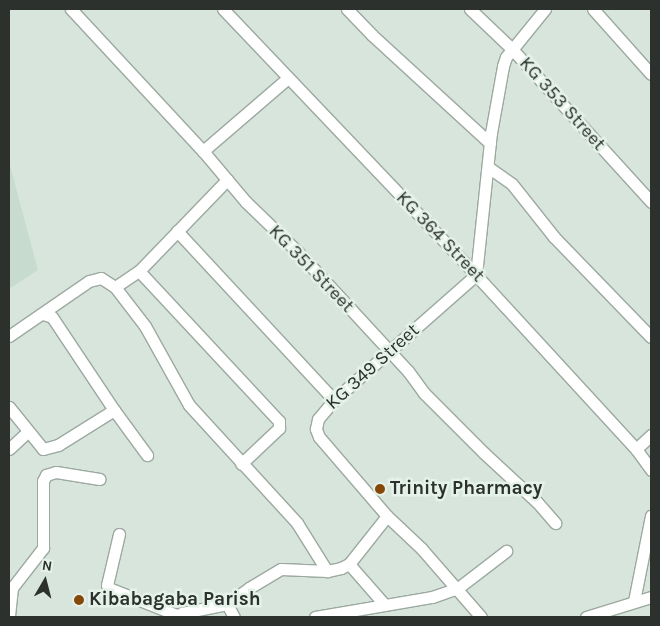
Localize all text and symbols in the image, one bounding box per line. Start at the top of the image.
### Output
street label: KG 353 Street [514,52,610,156]
street label: KG 364 Street [391,187,489,287]
street label: KG 351 Street [263,220,359,318]
street label: KG 349 Street [322,319,424,415]
place label: Trinity Pharmacy [390,478,542,500]
marker: Trinity Pharmacy [374,483,386,495]
north arrow [20,556,70,606]
text: N [41,557,53,575]
place label: Kibabagaba Parish [89,589,261,611]
marker: Kibabagaba Parish [73,594,85,606]

